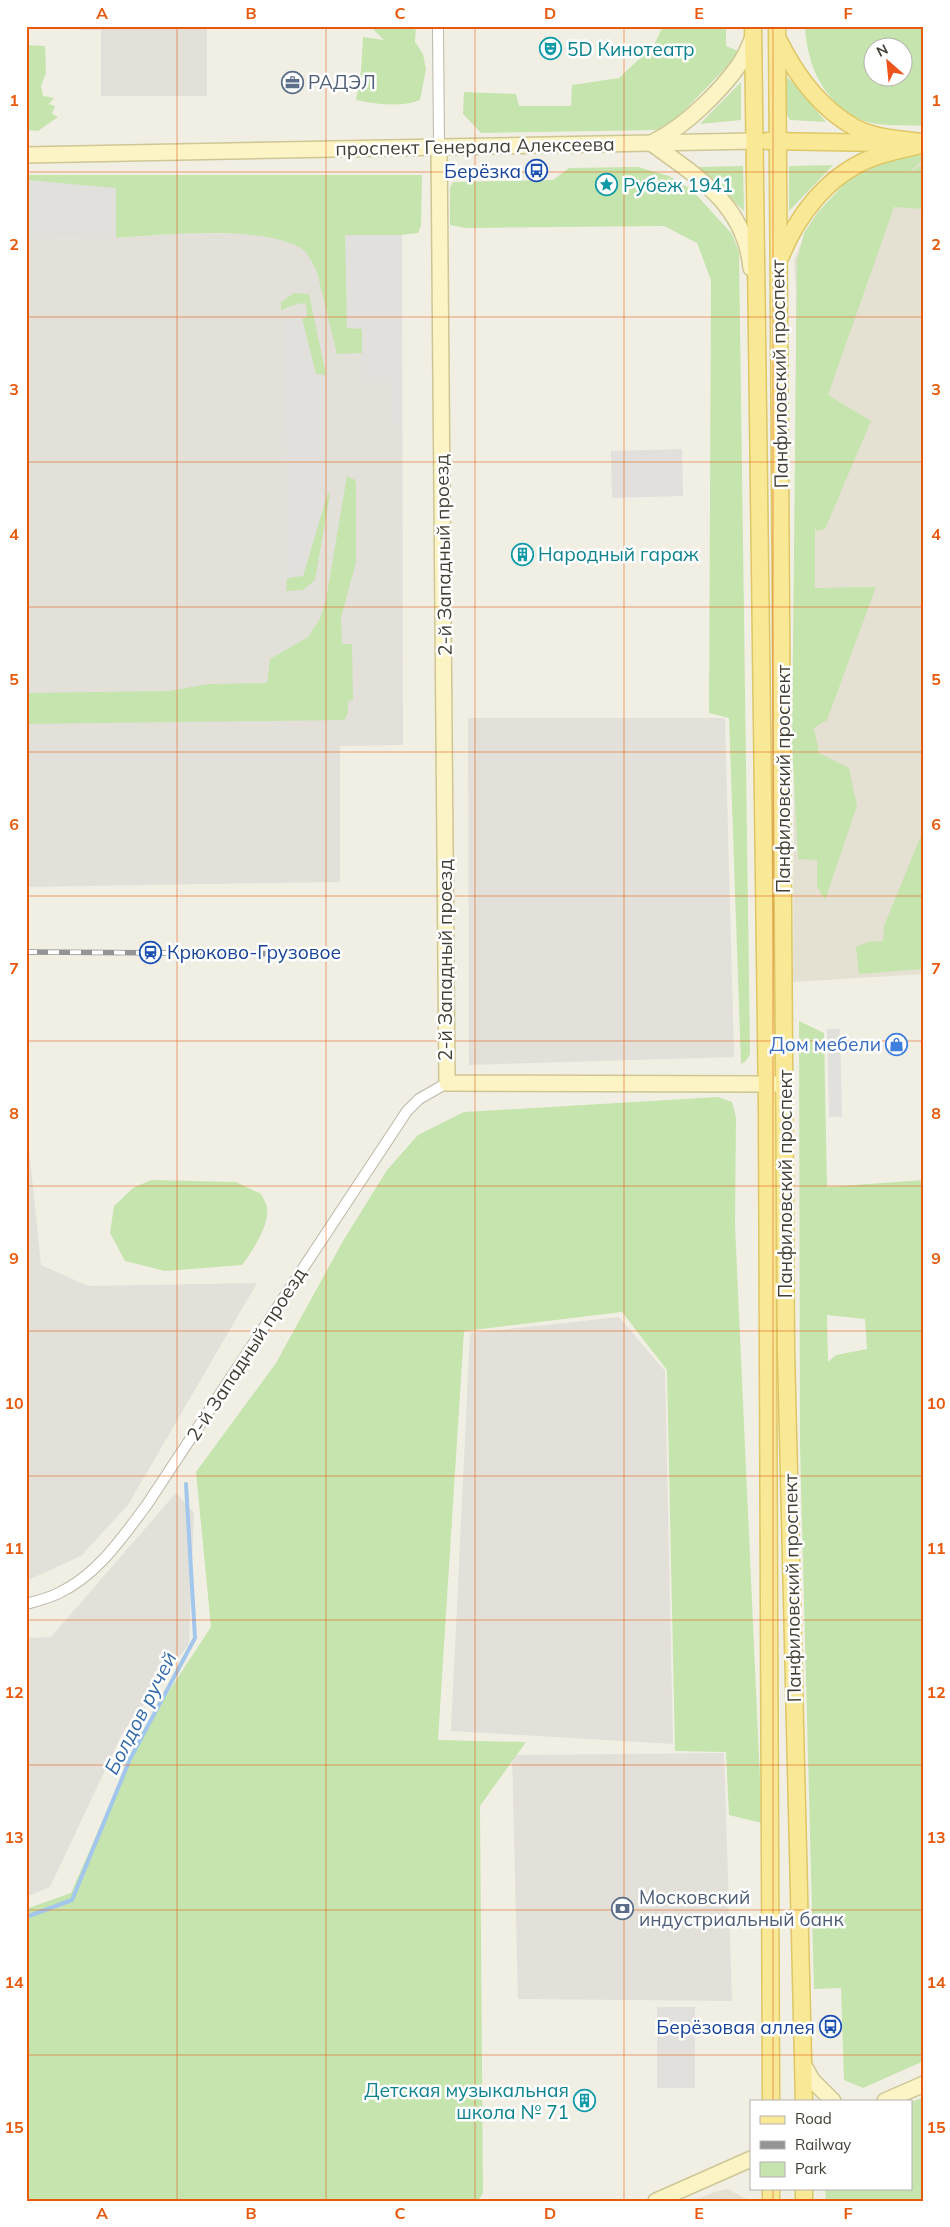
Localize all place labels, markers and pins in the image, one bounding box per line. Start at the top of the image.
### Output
theatre icon: 5D Кинотеатр [539,37,563,61]
place label: 5D Кинотеатр [567,37,695,61]
office icon: РАДЭЛ [280,70,304,94]
place label: РАДЭЛ [308,70,376,94]
place label: Берёзка [444,159,521,183]
bus stop icon: Берёзка [525,159,549,183]
place icon: Рубеж 1941 [595,173,619,197]
place label: Рубеж 1941 [623,173,733,197]
building icon: Народный гараж [510,542,534,566]
place label: Народный гараж [538,542,699,566]
station icon: Крюково-Грузовое [139,940,163,964]
place label: Крюково-Грузовое [167,940,341,964]
place label: Дом мебели [770,1032,881,1056]
shop icon: Дом мебели [885,1032,909,1056]
place label: Московский индустриальный банк [639,1885,844,1931]
bank icon: Московский индустриальный банк [611,1896,635,1920]
place label: Берёзовая аллея [656,2015,815,2039]
bus stop icon: Берёзовая аллея [819,2015,843,2039]
place label: Детская музыкальная школа № 71 [364,2078,569,2124]
building icon: Детская музыкальная школа № 71 [573,2089,597,2113]

